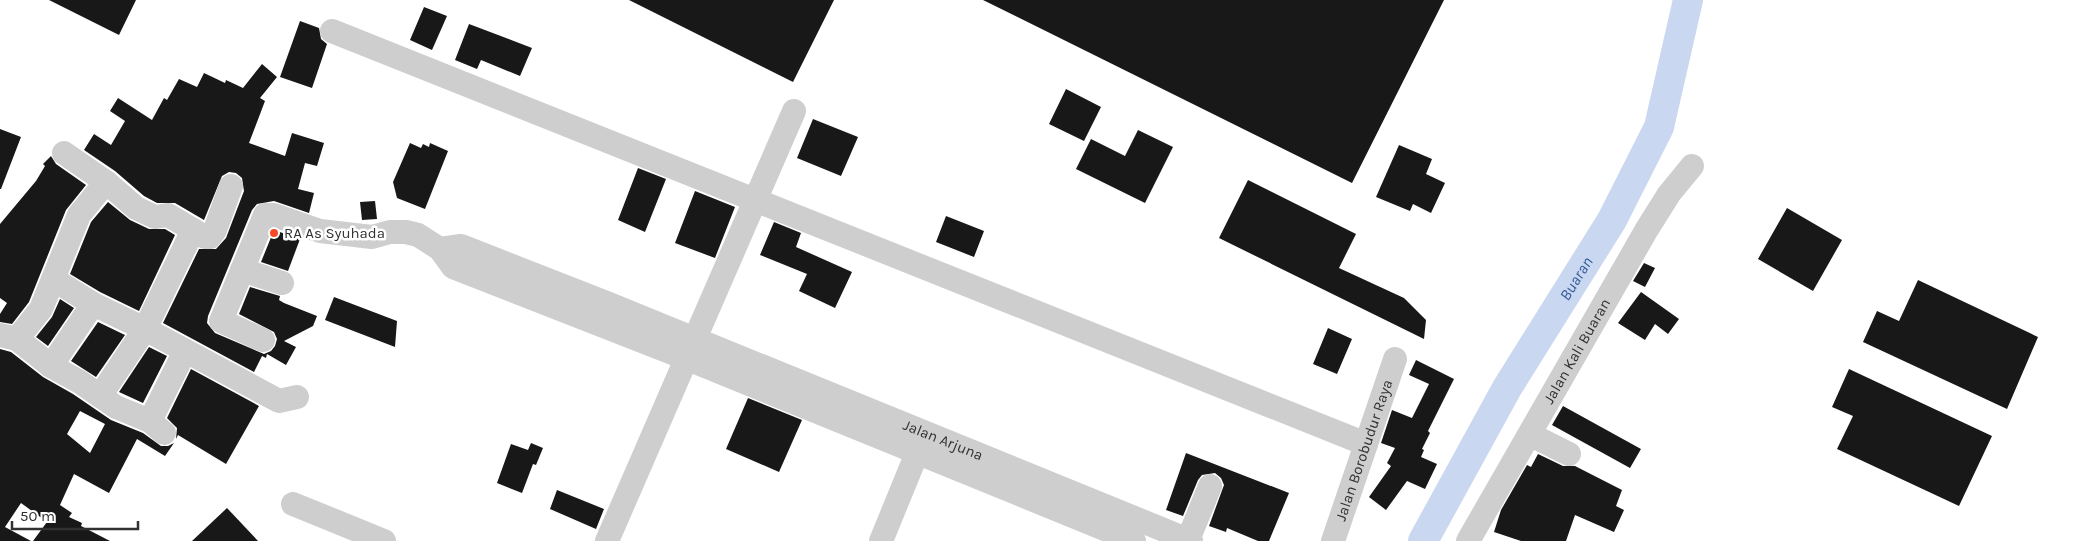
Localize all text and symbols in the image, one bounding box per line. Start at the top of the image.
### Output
place label: RA As Syuhada [284,224,385,242]
marker: RA As Syuhada [268,227,280,239]
water label: Buaran [1555,253,1597,304]
street label: Jalan Kali Buaran [1540,295,1614,407]
street label: Jalan Borobudur Raya [1332,377,1396,523]
street label: Jalan Arjuna [901,416,986,464]
scale bar [12,498,139,530]
text: 50 m [20,507,55,525]

